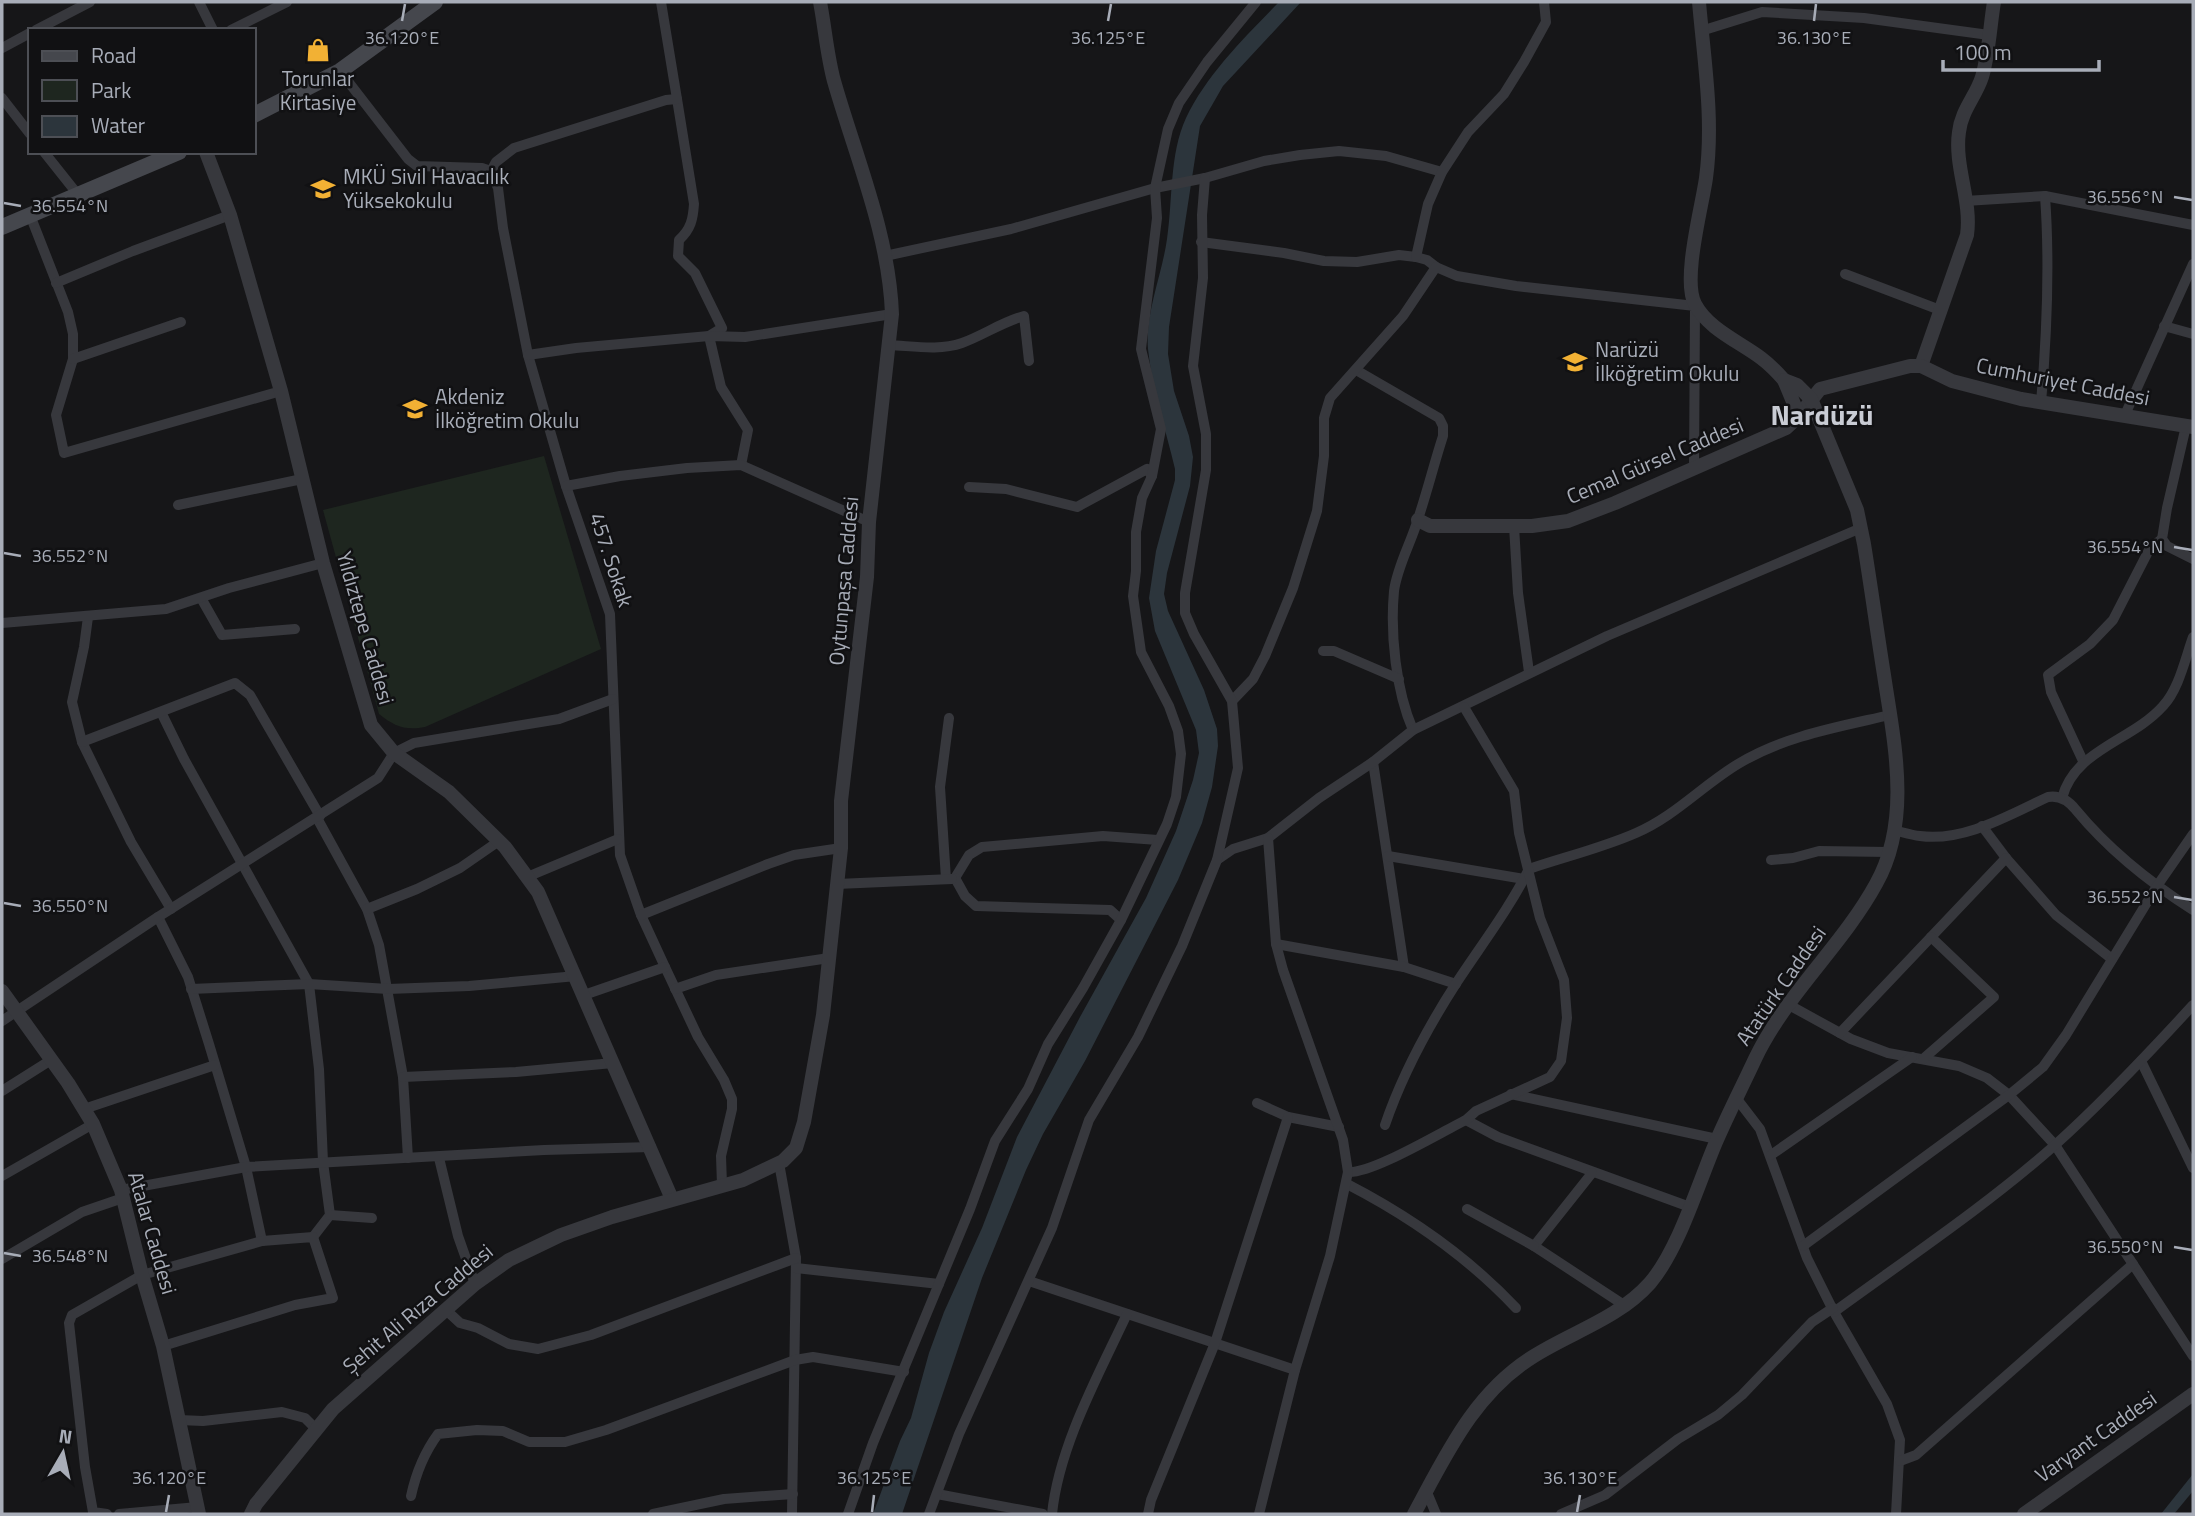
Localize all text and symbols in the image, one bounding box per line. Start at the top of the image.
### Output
text: 36.120°E [365,24,439,51]
text: 36.125°E [1071,24,1145,51]
text: 36.130°E [1777,24,1851,51]
legend [28,28,256,154]
scale bar [1943,28,2099,72]
shop icon: Torunlar Kirtasiye [304,36,332,64]
text: 100 m [1954,36,2011,68]
text: Road [91,39,136,71]
place label: Torunlar Kirtasiye [280,62,356,118]
text: Park [91,74,131,106]
text: Water [91,109,145,141]
place label: MKÜ Sivil Havacılık Yüksekokulu [343,160,509,216]
school or university icon: MKÜ Sivil Havacılık Yüksekokulu [309,175,337,203]
text: 36.556°N [2087,183,2163,210]
text: 36.554°N [32,192,108,219]
place label: Narüzü İlköğretim Okulu [1595,333,1740,389]
school or university icon: Narüzü İlköğretim Okulu [1561,348,1589,376]
street label: Cumhuriyet Caddesi [1974,349,2153,413]
place label: Akdeniz İlköğretim Okulu [435,380,580,436]
district label: Nardüzü [1770,393,1874,436]
school or university icon: Akdeniz İlköğretim Okulu [401,395,429,423]
street label: Cemal Gürsel Caddesi [1561,408,1748,512]
street label: Oytunpaşa Caddesi [820,495,866,667]
street label: 457. Sokak [582,508,642,611]
text: 36.554°N [2087,533,2163,560]
text: 36.552°N [32,542,108,569]
street label: Yıldıztepe Caddesi [329,547,403,708]
text: 36.552°N [2087,883,2163,910]
text: 36.550°N [32,892,108,919]
street label: Atatürk Caddesi [1727,919,1833,1052]
street label: Atalar Caddesi [120,1168,186,1298]
text: 36.550°N [2087,1233,2163,1260]
street label: Şehit Ali Rıza Caddesi [335,1236,500,1381]
text: 36.548°N [32,1242,108,1269]
street label: Varyant Caddesi [2028,1382,2163,1490]
north arrow [28,1418,98,1488]
text: N [57,1420,75,1451]
text: 36.120°E [132,1464,206,1491]
text: 36.125°E [837,1464,911,1491]
text: 36.130°E [1543,1464,1617,1491]

